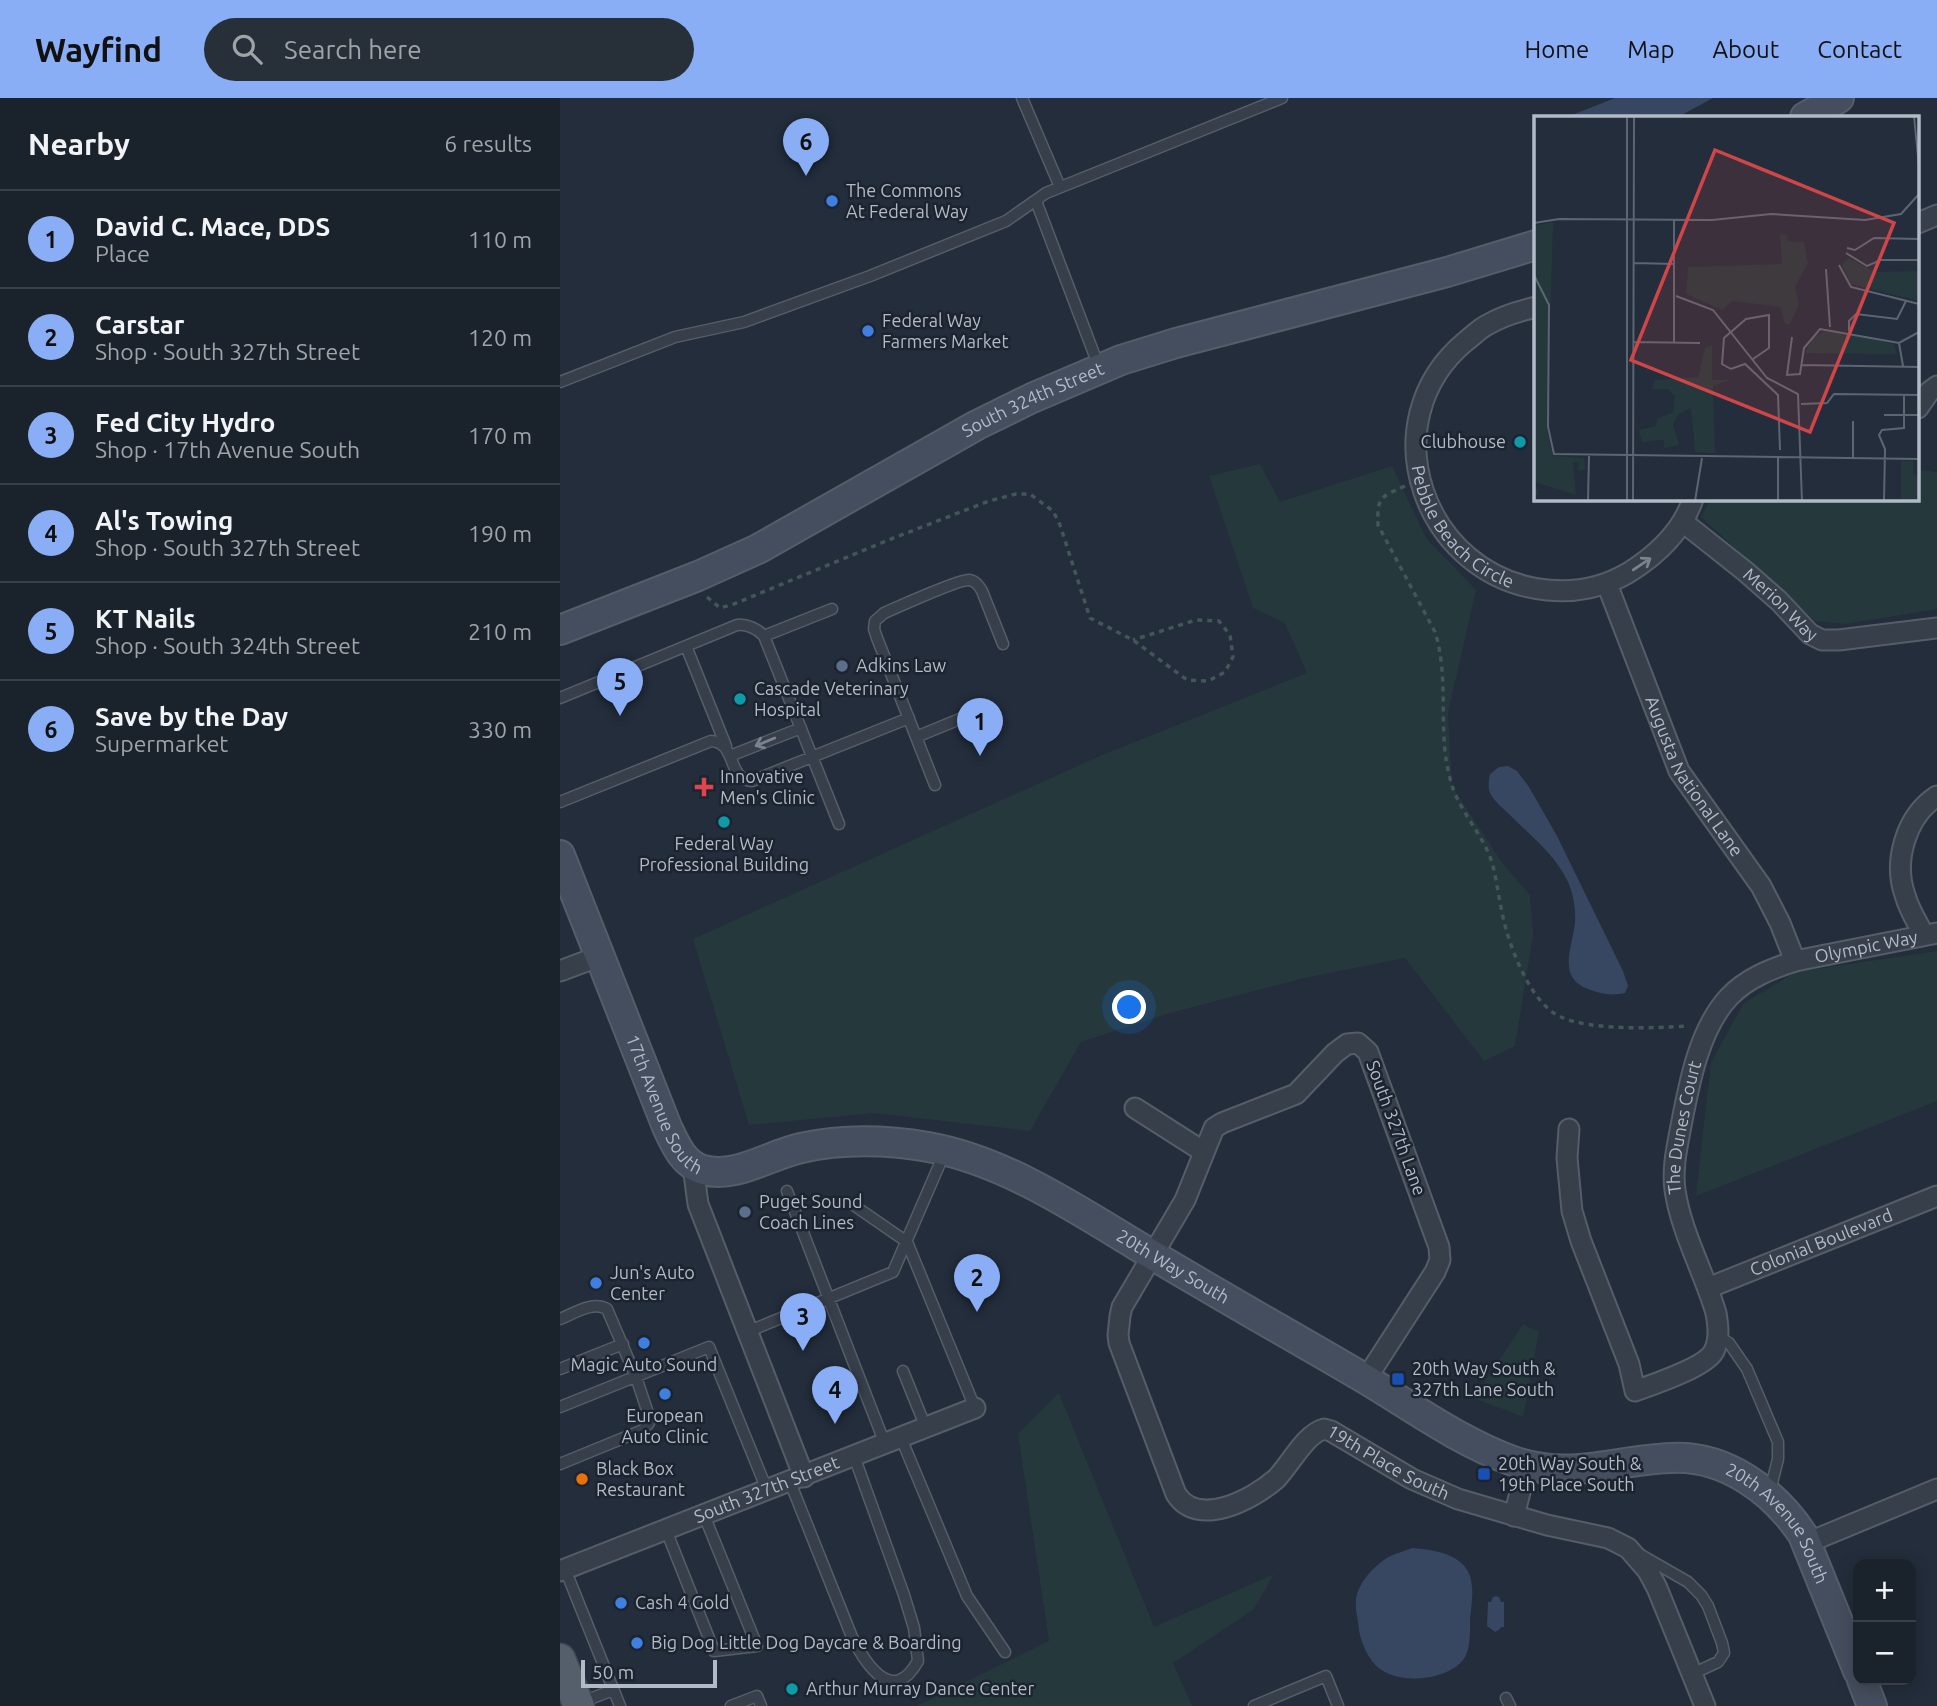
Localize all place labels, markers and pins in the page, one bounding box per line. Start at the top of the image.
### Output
pin: 6 [783,118,829,176]
place label: The Commons At Federal Way [846,180,968,221]
marker: The Commons At Federal Way [824,193,840,209]
place label: Federal Way Farmers Market [882,310,1009,351]
marker: Federal Way Farmers Market [860,323,876,339]
place label: Clubhouse [1421,431,1506,451]
marker: Clubhouse [1512,434,1528,450]
place label: Adkins Law [856,655,946,675]
pin: 5 [597,658,643,716]
marker: Adkins Law [834,658,850,674]
place label: Cascade Veterinary Hospital [754,678,909,719]
marker: Cascade Veterinary Hospital [732,691,748,707]
pin: 1 [957,698,1003,756]
place label: Innovative Men's Clinic [720,766,815,807]
marker: Innovative Men's Clinic [694,777,714,797]
marker: Federal Way Professional Building [716,814,732,830]
place label: Federal Way Professional Building [639,833,809,874]
place label: Puget Sound Coach Lines [759,1191,863,1232]
marker: Puget Sound Coach Lines [737,1204,753,1220]
pin: 2 [954,1254,1000,1312]
place label: Jun's Auto Center [610,1262,695,1303]
marker: Jun's Auto Center [588,1275,604,1291]
pin: 3 [780,1293,826,1351]
marker: Magic Auto Sound [636,1335,652,1351]
place label: Magic Auto Sound [571,1354,717,1374]
place label: 20th Way South & 327th Lane South [1412,1358,1556,1399]
pin: 4 [812,1366,858,1424]
marker: 20th Way South & 327th Lane South [1390,1371,1406,1387]
marker: European Auto Clinic [657,1386,673,1402]
place label: European Auto Clinic [622,1405,708,1446]
place label: 20th Way South & 19th Place South [1498,1453,1642,1494]
place label: Black Box Restaurant [596,1458,685,1499]
marker: 20th Way South & 19th Place South [1476,1466,1492,1482]
marker: Black Box Restaurant [574,1471,590,1487]
place label: Cash 4 Gold [635,1592,730,1612]
marker: Cash 4 Gold [613,1595,629,1611]
place label: Big Dog Little Dog Daycare & Boarding [651,1632,962,1652]
marker: Big Dog Little Dog Daycare & Boarding [629,1635,645,1651]
place label: Arthur Murray Dance Center [806,1678,1034,1698]
marker: Arthur Murray Dance Center [784,1681,800,1697]

